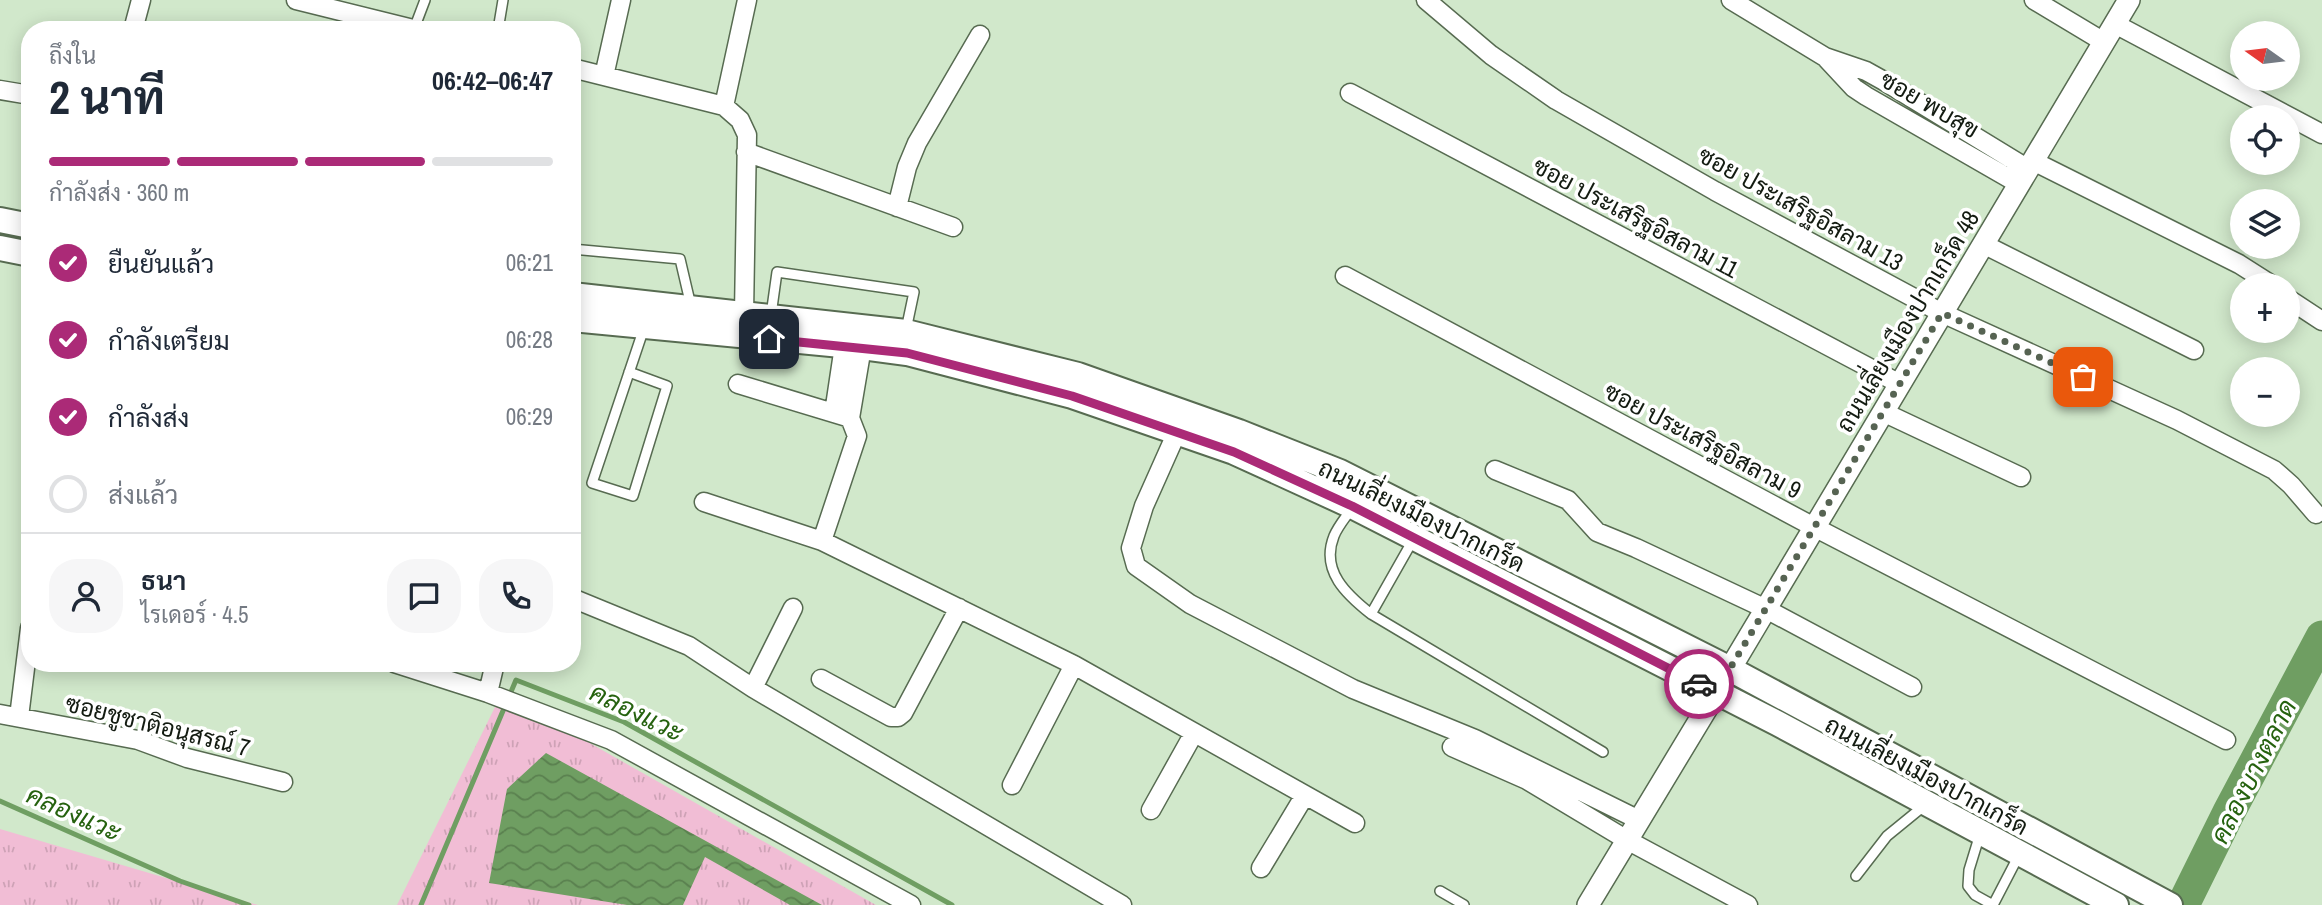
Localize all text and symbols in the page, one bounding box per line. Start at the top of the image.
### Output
north arrow [2230,21,2300,91]
map controls [2230,21,2300,427]
text: ถึงใน [49,40,96,71]
text: 06:42–06:47 [432,63,553,98]
street label: ซอย พบสุข [1874,63,1985,146]
text: 2 นาที [49,66,165,128]
button: locate [2230,105,2300,175]
street label: ซอย ประเสริฐอิสลาม 13 [1692,138,1909,279]
street label: ซอย ประเสริฐอิสลาม 11 [1527,149,1744,286]
text: กำลังส่ง · 360 m [49,177,189,208]
button: layers [2230,189,2300,259]
street label: ถนนเลี่ยงเมืองปากเกร็ด 48 [1825,202,1986,438]
icon: check [49,244,87,282]
text: ยืนยันแล้ว [108,246,214,281]
text: 06:21 [506,247,553,278]
button: + [2230,273,2300,343]
pin [739,309,799,369]
icon: home [750,320,788,358]
icon: check [49,321,87,359]
text: กำลังเตรียม [108,323,230,358]
text: 06:28 [506,324,553,355]
pin [2053,347,2113,407]
button: − [2230,357,2300,427]
icon: bag [2064,358,2102,396]
street label: ซอย ประเสริฐอิสลาม 9 [1598,374,1807,506]
icon: check [49,398,87,436]
text: กำลังส่ง [108,400,189,435]
text: 06:29 [506,401,553,432]
street label: ถนนเลี่ยงเมืองปากเกร็ด [1313,448,1532,579]
text: ส่งแล้ว [108,477,178,512]
button: person [49,559,123,633]
button: chat [387,559,461,633]
button: phone [479,559,553,633]
text: ธนา [141,563,186,598]
text: ไรเดอร์ · 4.5 [141,599,248,630]
courier [1664,649,1734,719]
icon: car [1680,665,1718,703]
water label: คลองแวะ [584,674,690,750]
street label: ซอยชูชาติอนุสรณ์ 7 [62,687,254,765]
water label: คลองบางตลาด [2202,693,2304,849]
street label: ถนนเลี่ยงเมืองปากเกร็ด [1820,704,2036,842]
water label: คลองแวะ [21,777,127,849]

